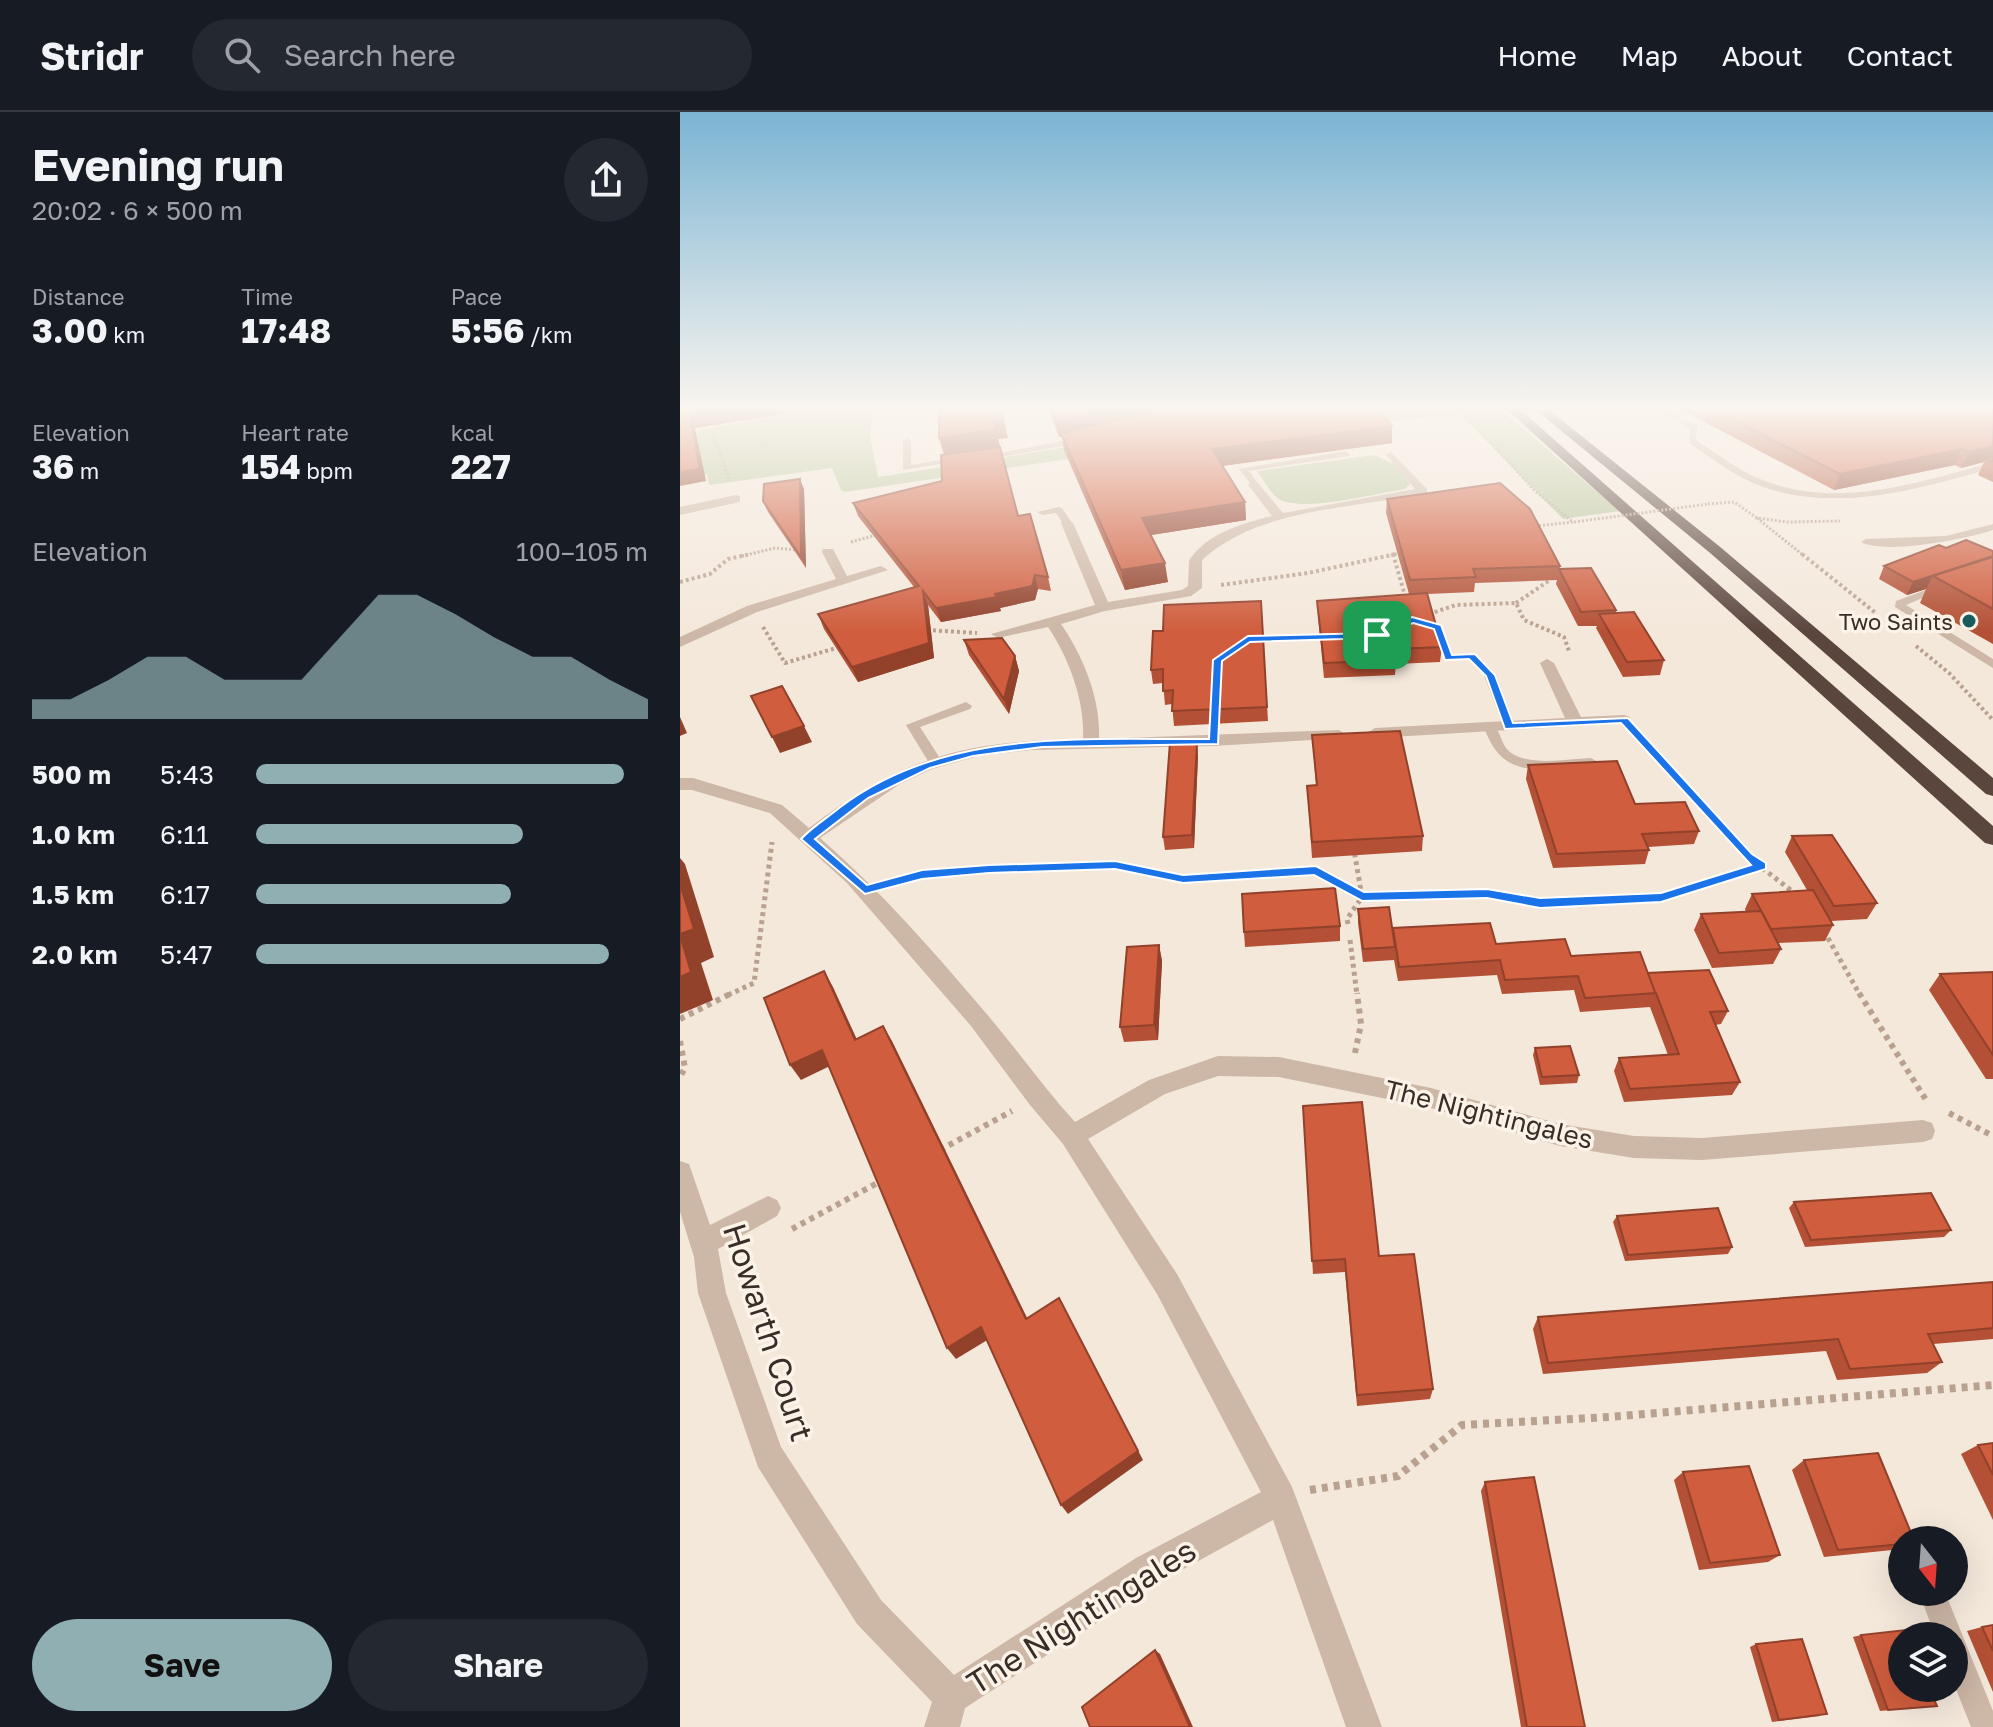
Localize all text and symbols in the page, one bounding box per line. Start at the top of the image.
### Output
search box [192,19,752,91]
text: Stridr [40,33,144,78]
icon: search [220,33,264,77]
text: Search here [284,37,456,73]
text: Home [1498,39,1577,72]
text: Map [1621,39,1678,72]
text: About [1722,39,1803,72]
text: Contact [1847,39,1953,72]
text: Evening run [32,138,284,191]
button: share [564,138,648,222]
text: 20:02 · 6 × 500 m [32,195,243,226]
text: Distance [32,283,124,310]
text: Time [241,283,293,310]
text: Pace [451,283,502,310]
text: 3.00 [32,310,108,350]
text: 17:48 [241,310,331,350]
text: 5:56 [451,310,525,350]
text: km [108,321,145,348]
text: /km [525,321,573,348]
text: Elevation [32,419,130,446]
text: Heart rate [241,419,349,446]
text: kcal [451,419,494,446]
text: 36 [32,446,74,486]
text: 154 [241,446,301,486]
text: 227 [451,446,511,486]
text: m [74,457,99,484]
text: bpm [301,457,353,484]
text: Elevation [32,536,148,567]
text: 100–105 m [516,536,648,567]
pin [1343,601,1411,669]
place label: Two Saints [1839,608,1953,635]
marker: Two Saints [1960,612,1978,630]
icon: arrive [1355,613,1399,657]
text: 500 m [32,759,111,790]
text: 5:43 [160,759,214,790]
text: 1.0 km [32,819,115,850]
text: 6:11 [160,819,209,850]
text: 1.5 km [32,879,114,910]
text: 6:17 [160,879,210,910]
text: 2.0 km [32,939,117,970]
text: 5:47 [160,939,213,970]
street label: The Nightingales [1382,1073,1596,1155]
street label: Howarth Court [716,1218,822,1446]
north arrow [1888,1526,1968,1606]
map controls [1888,1526,1968,1702]
street label: The Nightingales [960,1530,1202,1702]
button: Save [32,1619,332,1711]
button: Share [348,1619,648,1711]
button: layers [1888,1622,1968,1702]

